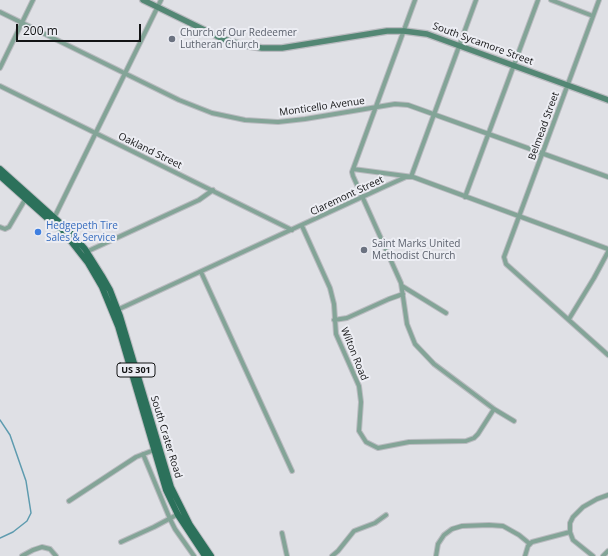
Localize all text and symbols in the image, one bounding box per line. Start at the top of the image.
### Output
scale bar [18,16,143,42]
street label: South Sycamore Street [431,20,535,68]
text: 200 m [23,22,58,39]
place label: Church of Our Redeemer Lutheran Church [180,27,297,50]
marker: Church of Our Redeemer Lutheran Church [167,34,177,44]
street label: Belmead Street [526,90,562,162]
street label: Monticello Avenue [279,95,365,119]
street label: Oakland Street [116,130,184,172]
street label: Claremont Street [308,174,386,218]
place label: Hedgepeth Tire Sales & Service [46,220,118,244]
marker: Hedgepeth Tire Sales & Service [33,227,43,237]
place label: Saint Marks United Methodist Church [372,238,460,262]
marker: Saint Marks United Methodist Church [359,245,369,255]
street label: Wilton Road [338,326,370,382]
road number: US 301 [117,363,155,377]
street label: South Crater Road [148,394,184,480]

